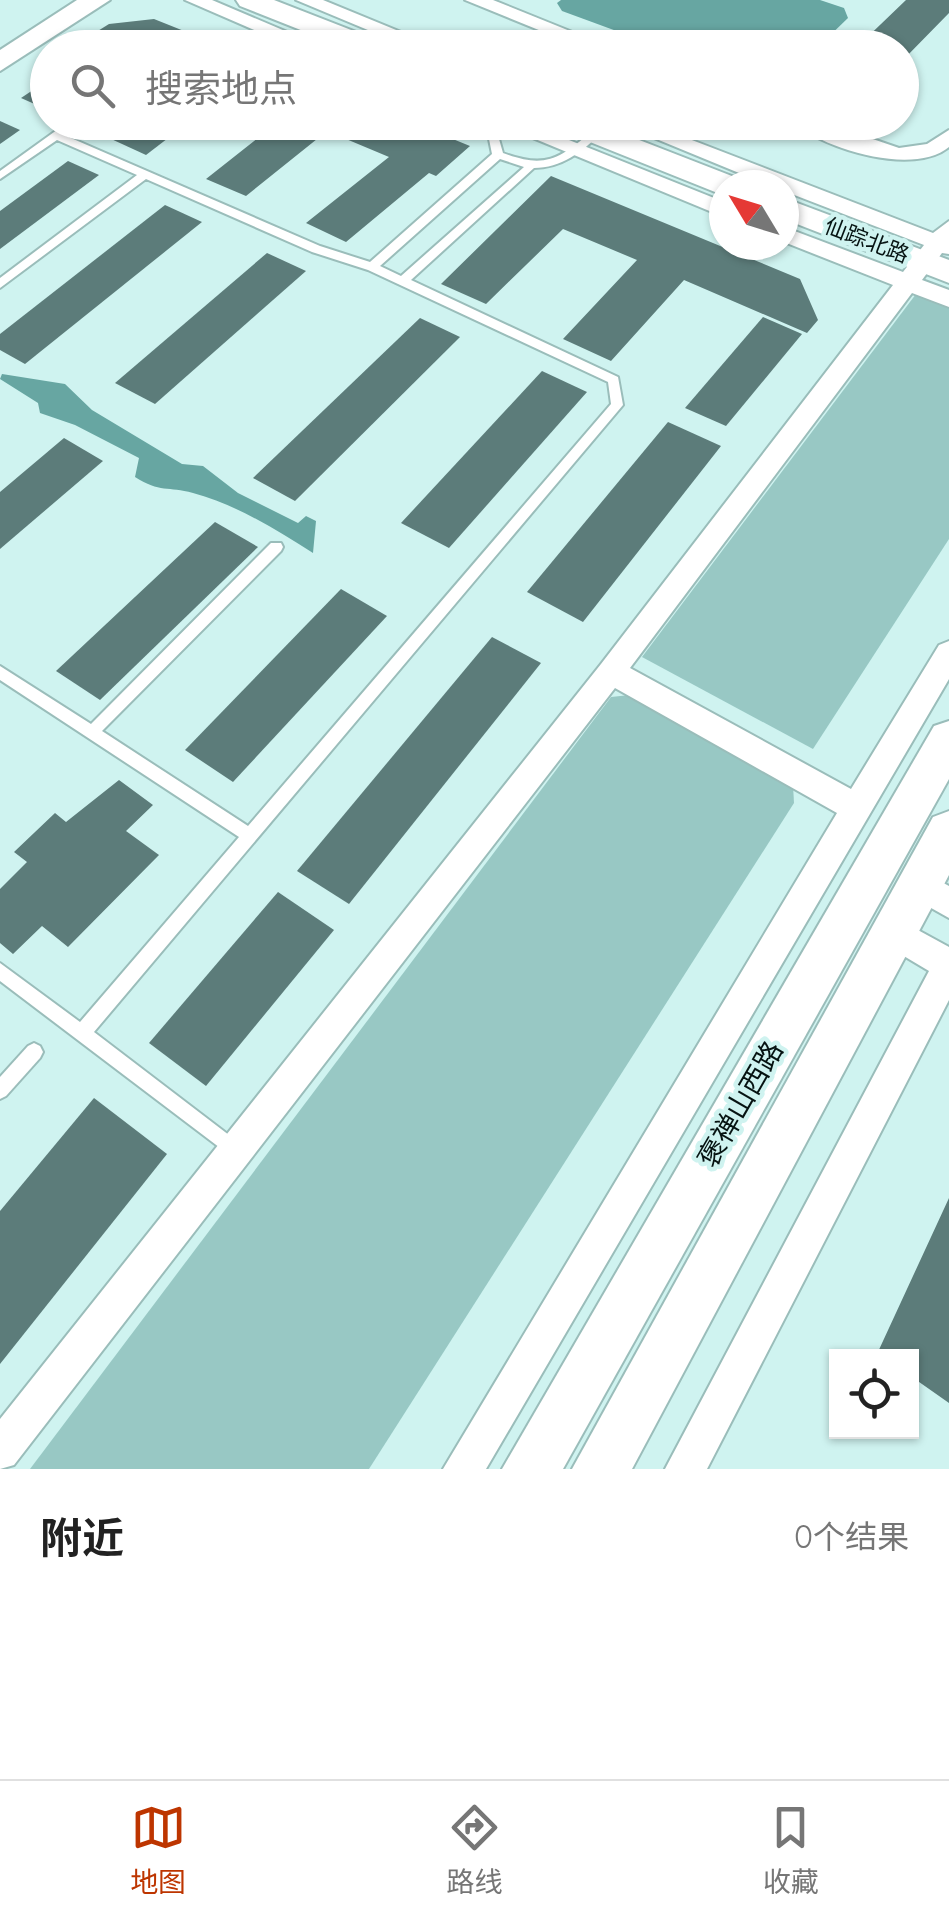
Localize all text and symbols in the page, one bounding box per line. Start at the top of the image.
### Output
search box [30,30,919,140]
icon: search [65,58,120,113]
text: 搜索地点 [145,64,297,112]
north arrow [709,170,799,260]
street label: 仙踪北路 [821,211,913,269]
street label: 褒禅山西路 [689,1034,790,1173]
map controls [829,1349,919,1439]
button: locate [829,1349,919,1439]
text: 附近 [40,1511,124,1564]
text: 0个结果 [794,1516,909,1556]
tab: 地图 [130,1800,186,1900]
tab: 路线 [446,1800,503,1900]
tab: 收藏 [763,1800,819,1900]

